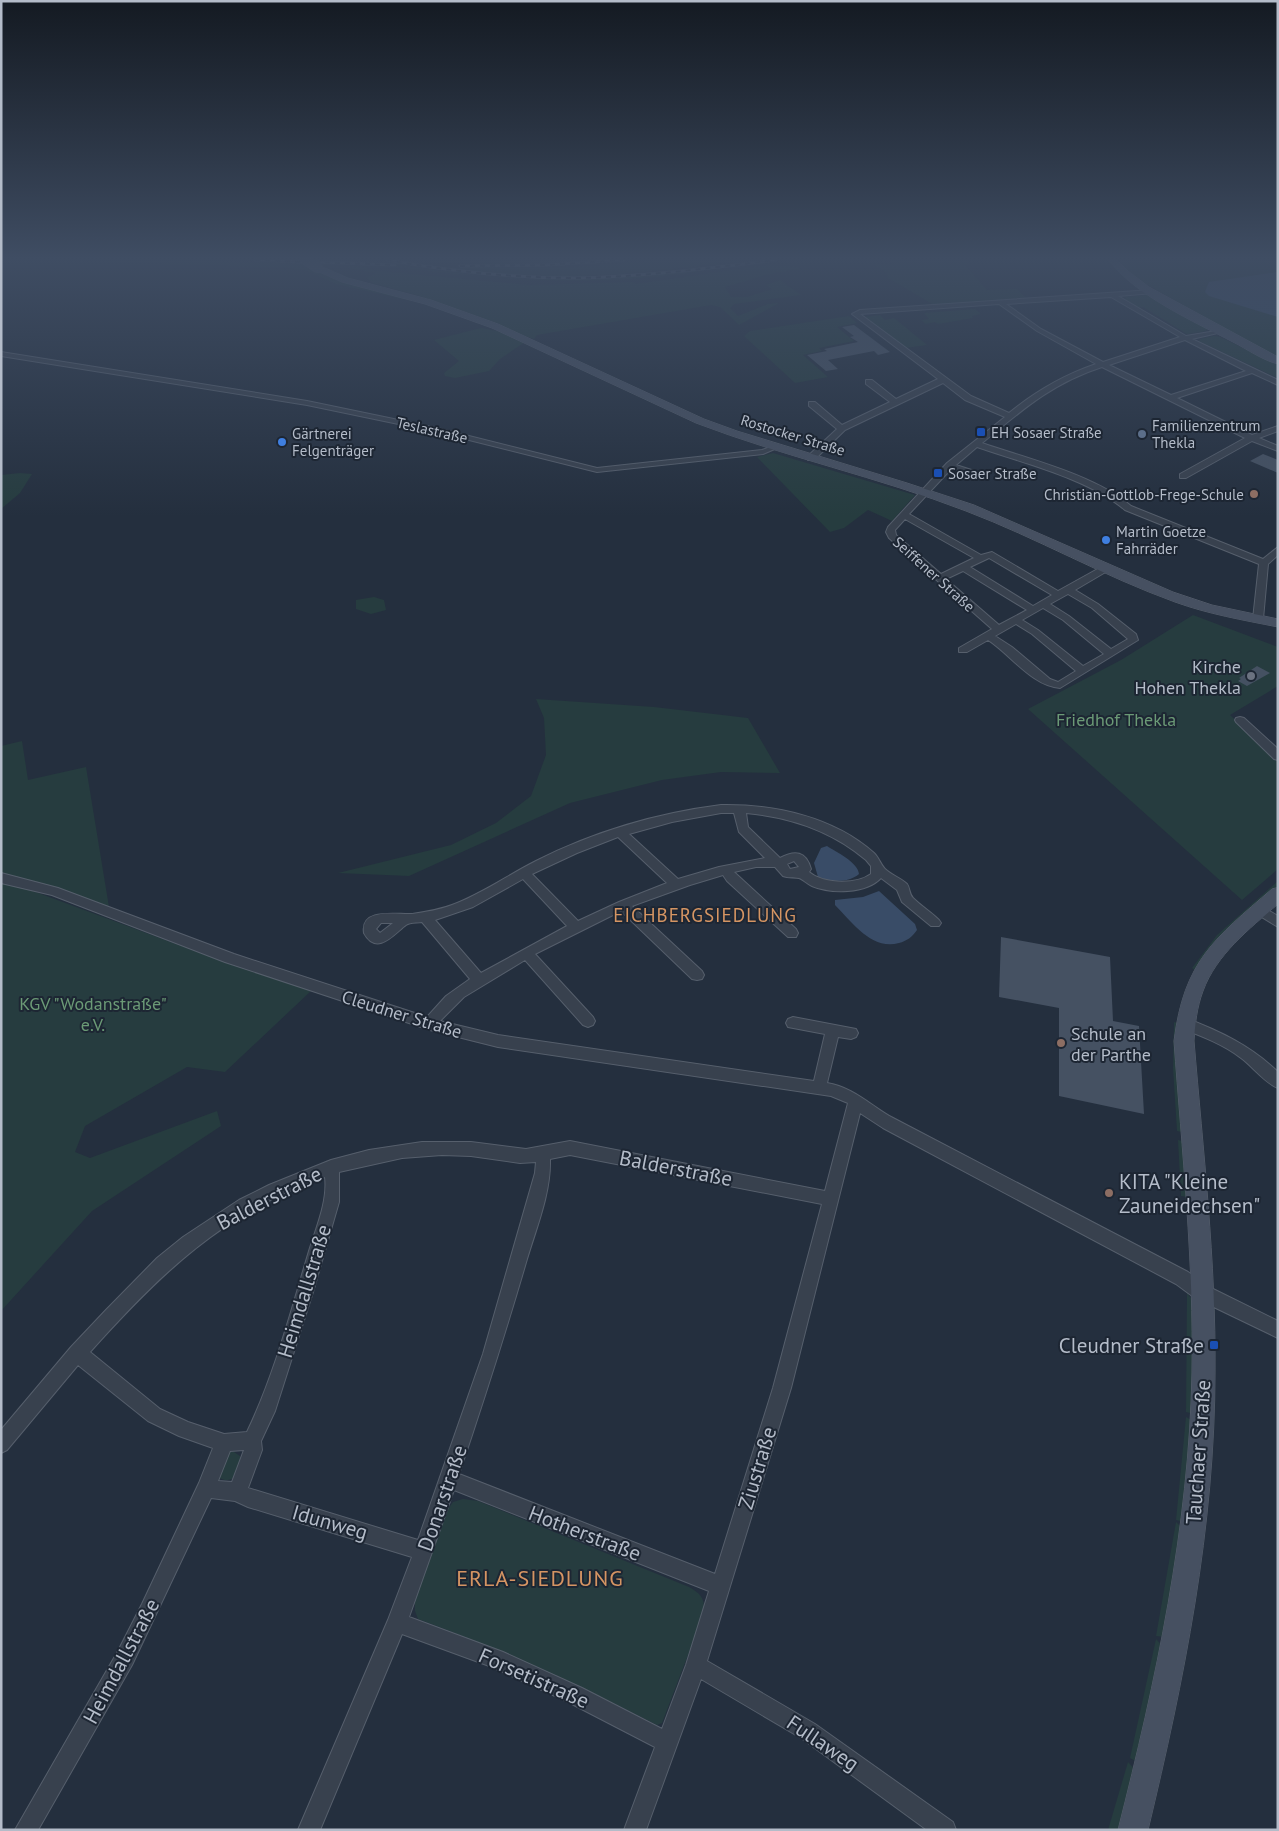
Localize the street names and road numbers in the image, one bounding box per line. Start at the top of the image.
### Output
street label: Rostocker Straße [739,410,847,460]
street label: Teslastraße [394,413,470,447]
street label: Seiffener Straße [889,532,979,616]
street label: Cleudner Straße [339,985,465,1043]
street label: Balderstraße [617,1144,735,1192]
street label: Balderstraße [212,1160,326,1236]
street label: Heimdallstraße [271,1221,337,1361]
street label: Tauchaer Straße [1179,1379,1217,1525]
street label: Ziustraße [732,1423,782,1513]
street label: Donarstraße [411,1441,473,1555]
street label: Idunweg [289,1498,371,1546]
street label: Hotherstraße [525,1499,645,1567]
street label: Heimdallstraße [77,1594,165,1728]
street label: Forsetistraße [475,1642,593,1714]
street label: Fullaweg [782,1709,864,1777]

